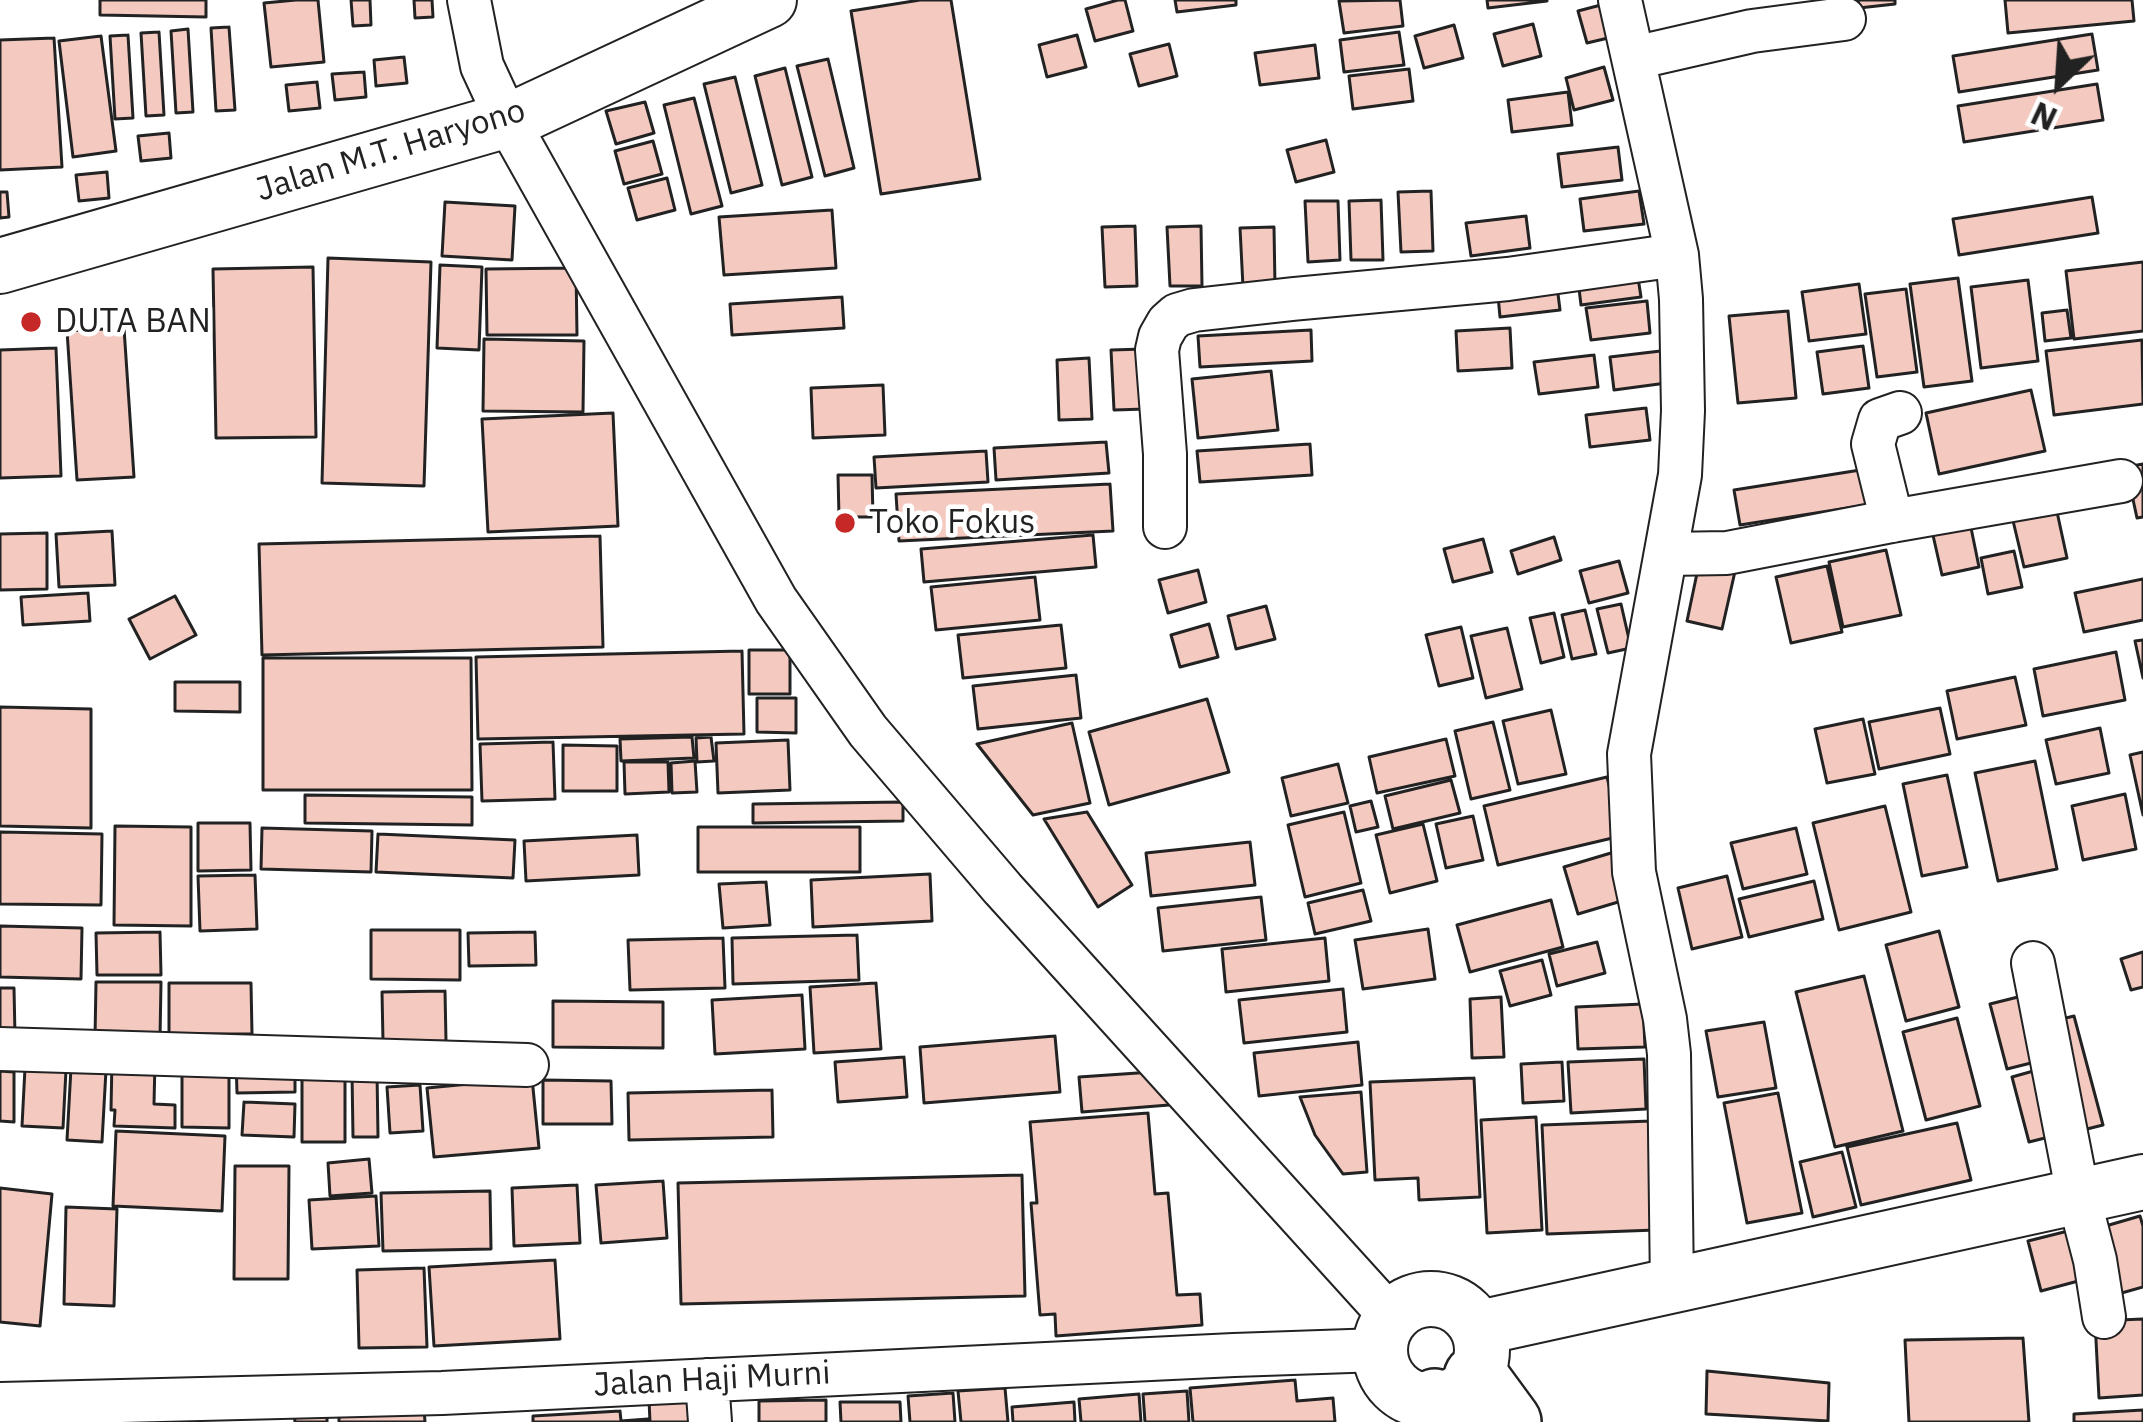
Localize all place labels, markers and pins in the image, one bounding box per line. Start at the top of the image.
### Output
place label: DUTA BAN [55,302,211,342]
marker: DUTA BAN [18,309,44,335]
place label: Toko Fokus [869,503,1035,543]
marker: Toko Fokus [832,510,858,536]

